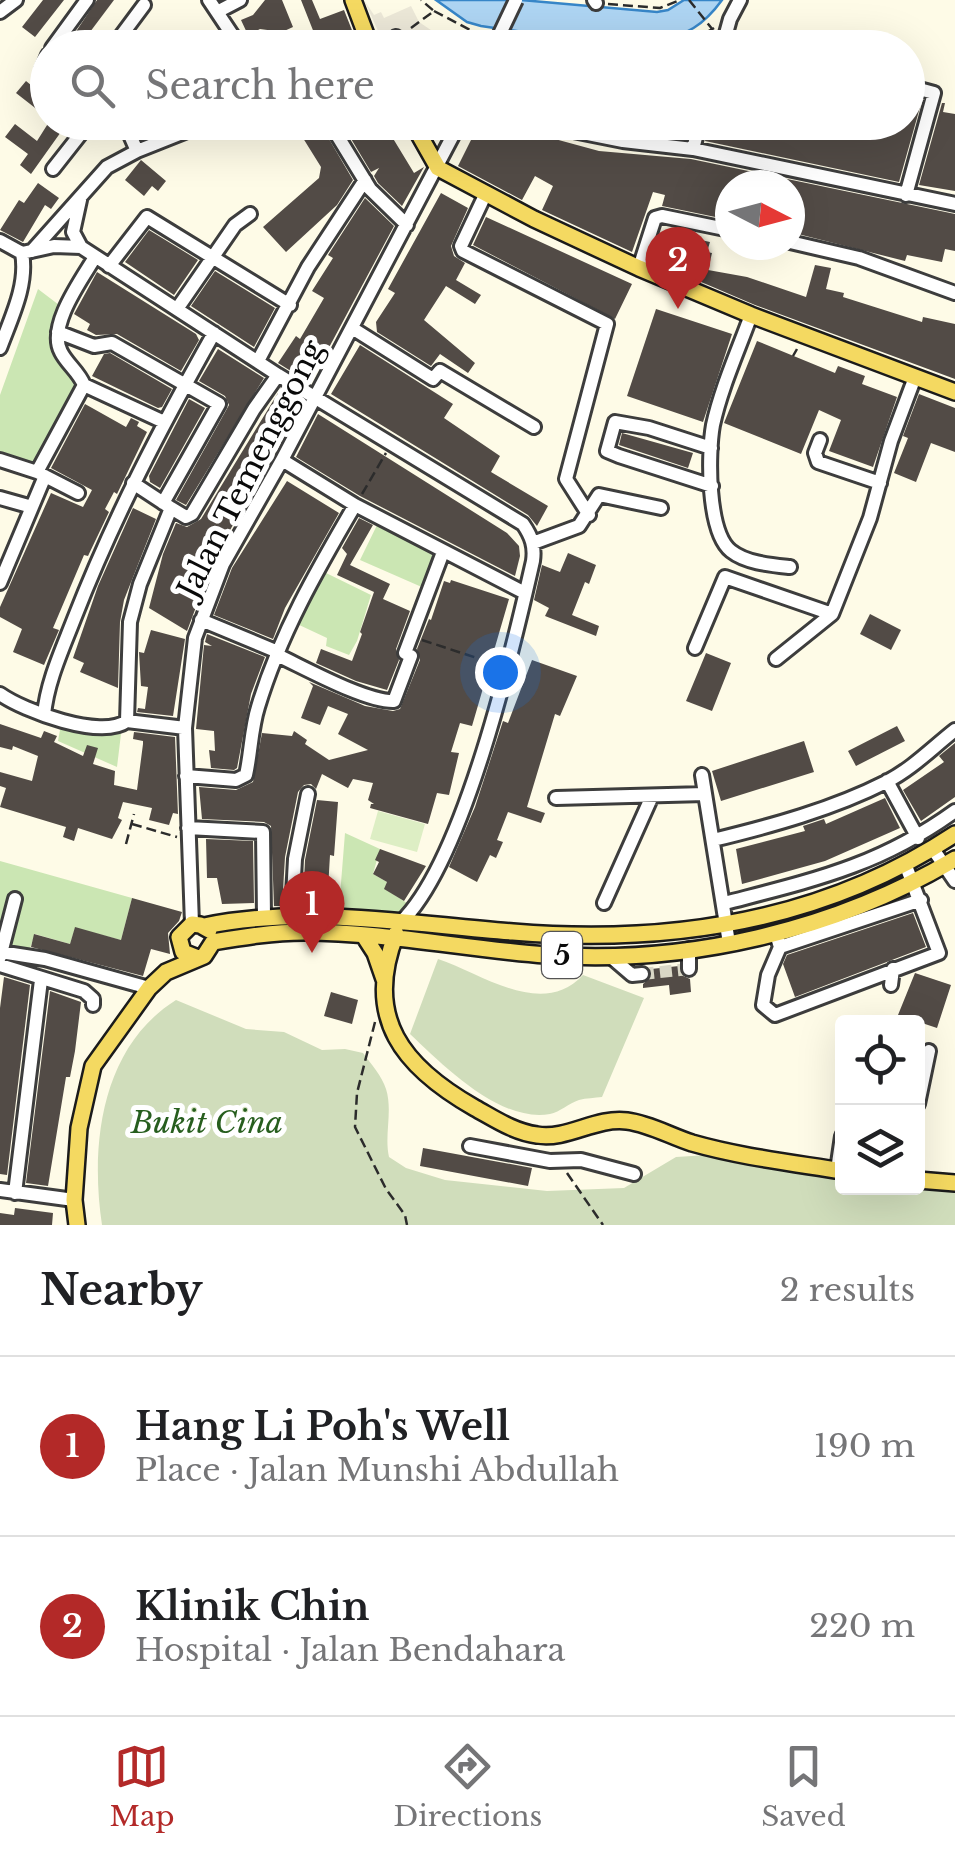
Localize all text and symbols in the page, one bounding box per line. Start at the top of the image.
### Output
search box [30,30,925,140]
icon: search [65,58,120,113]
text: Search here [145,62,375,109]
north arrow [715,170,805,260]
pin: 2 [646,226,710,309]
street label: Jalan Temenggong [168,333,332,607]
your location [475,647,526,698]
pin: 1 [280,870,344,953]
road number: 5 [542,932,582,978]
map controls [835,1015,925,1195]
button: locate [835,1015,925,1105]
park label: Bukit Cina [130,1104,283,1141]
button: layers [835,1105,925,1195]
text: Nearby [40,1264,203,1316]
text: 2 results [780,1270,915,1310]
text: Hang Li Poh's Well [135,1403,510,1450]
text: 1 [66,1426,79,1466]
text: 190 m [814,1426,915,1466]
text: Place · Jalan Munshi Abdullah [135,1450,619,1490]
text: Klinik Chin [135,1583,369,1630]
text: 2 [62,1606,83,1646]
text: 220 m [809,1606,915,1646]
text: Hospital · Jalan Bendahara [135,1630,565,1670]
tab: Map [109,1739,174,1834]
tab: Directions [393,1739,542,1834]
tab: Saved [761,1739,846,1834]

